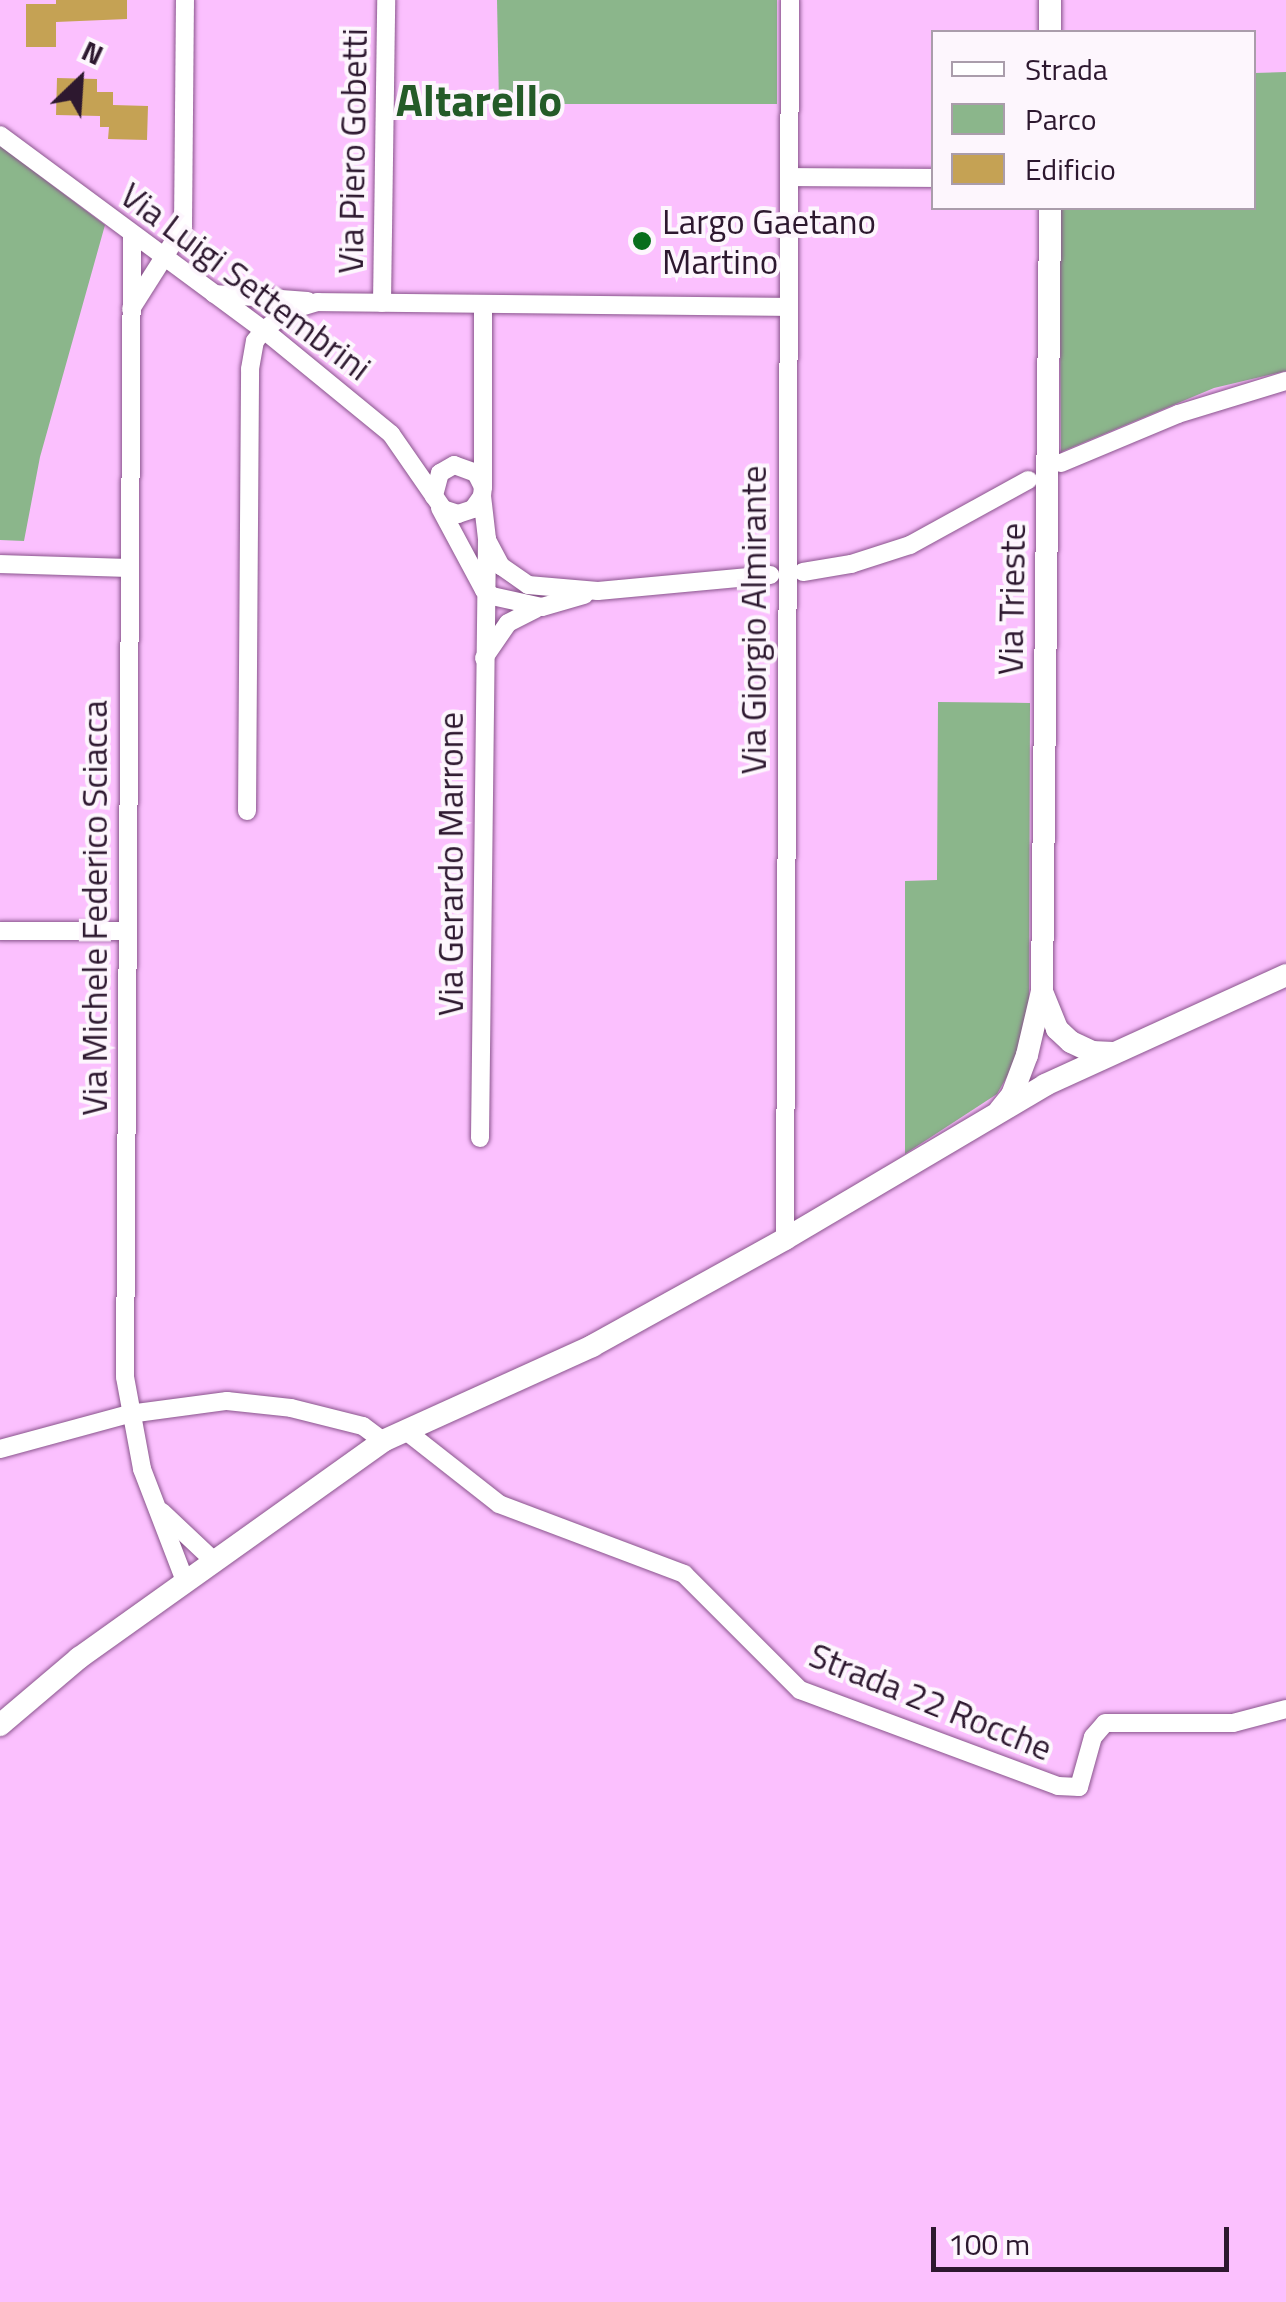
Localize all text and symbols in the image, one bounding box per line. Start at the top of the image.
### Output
street label: Via Piero Gobetti [329,28,375,274]
text: N [75,29,111,76]
north arrow [30,30,130,130]
legend [931,30,1256,210]
text: Strada [1025,46,1108,92]
district label: Altarello [396,73,562,127]
text: Parco [1025,96,1097,142]
text: Edificio [1025,146,1116,192]
street label: Via Luigi Settembrini [113,173,379,389]
place label: Largo Gaetano Martino [662,200,876,282]
marker: Largo Gaetano Martino [631,230,653,252]
street label: Via Giorgio Almirante [732,466,774,774]
street label: Via Trieste [989,522,1033,676]
street label: Via Michele Federico Sciacca [73,700,115,1116]
street label: Via Gerardo Marrone [429,712,471,1016]
street label: Strada 22 Rocche [804,1633,1058,1769]
scale bar [936,2207,1234,2269]
text: 100 m [948,2221,1030,2267]

